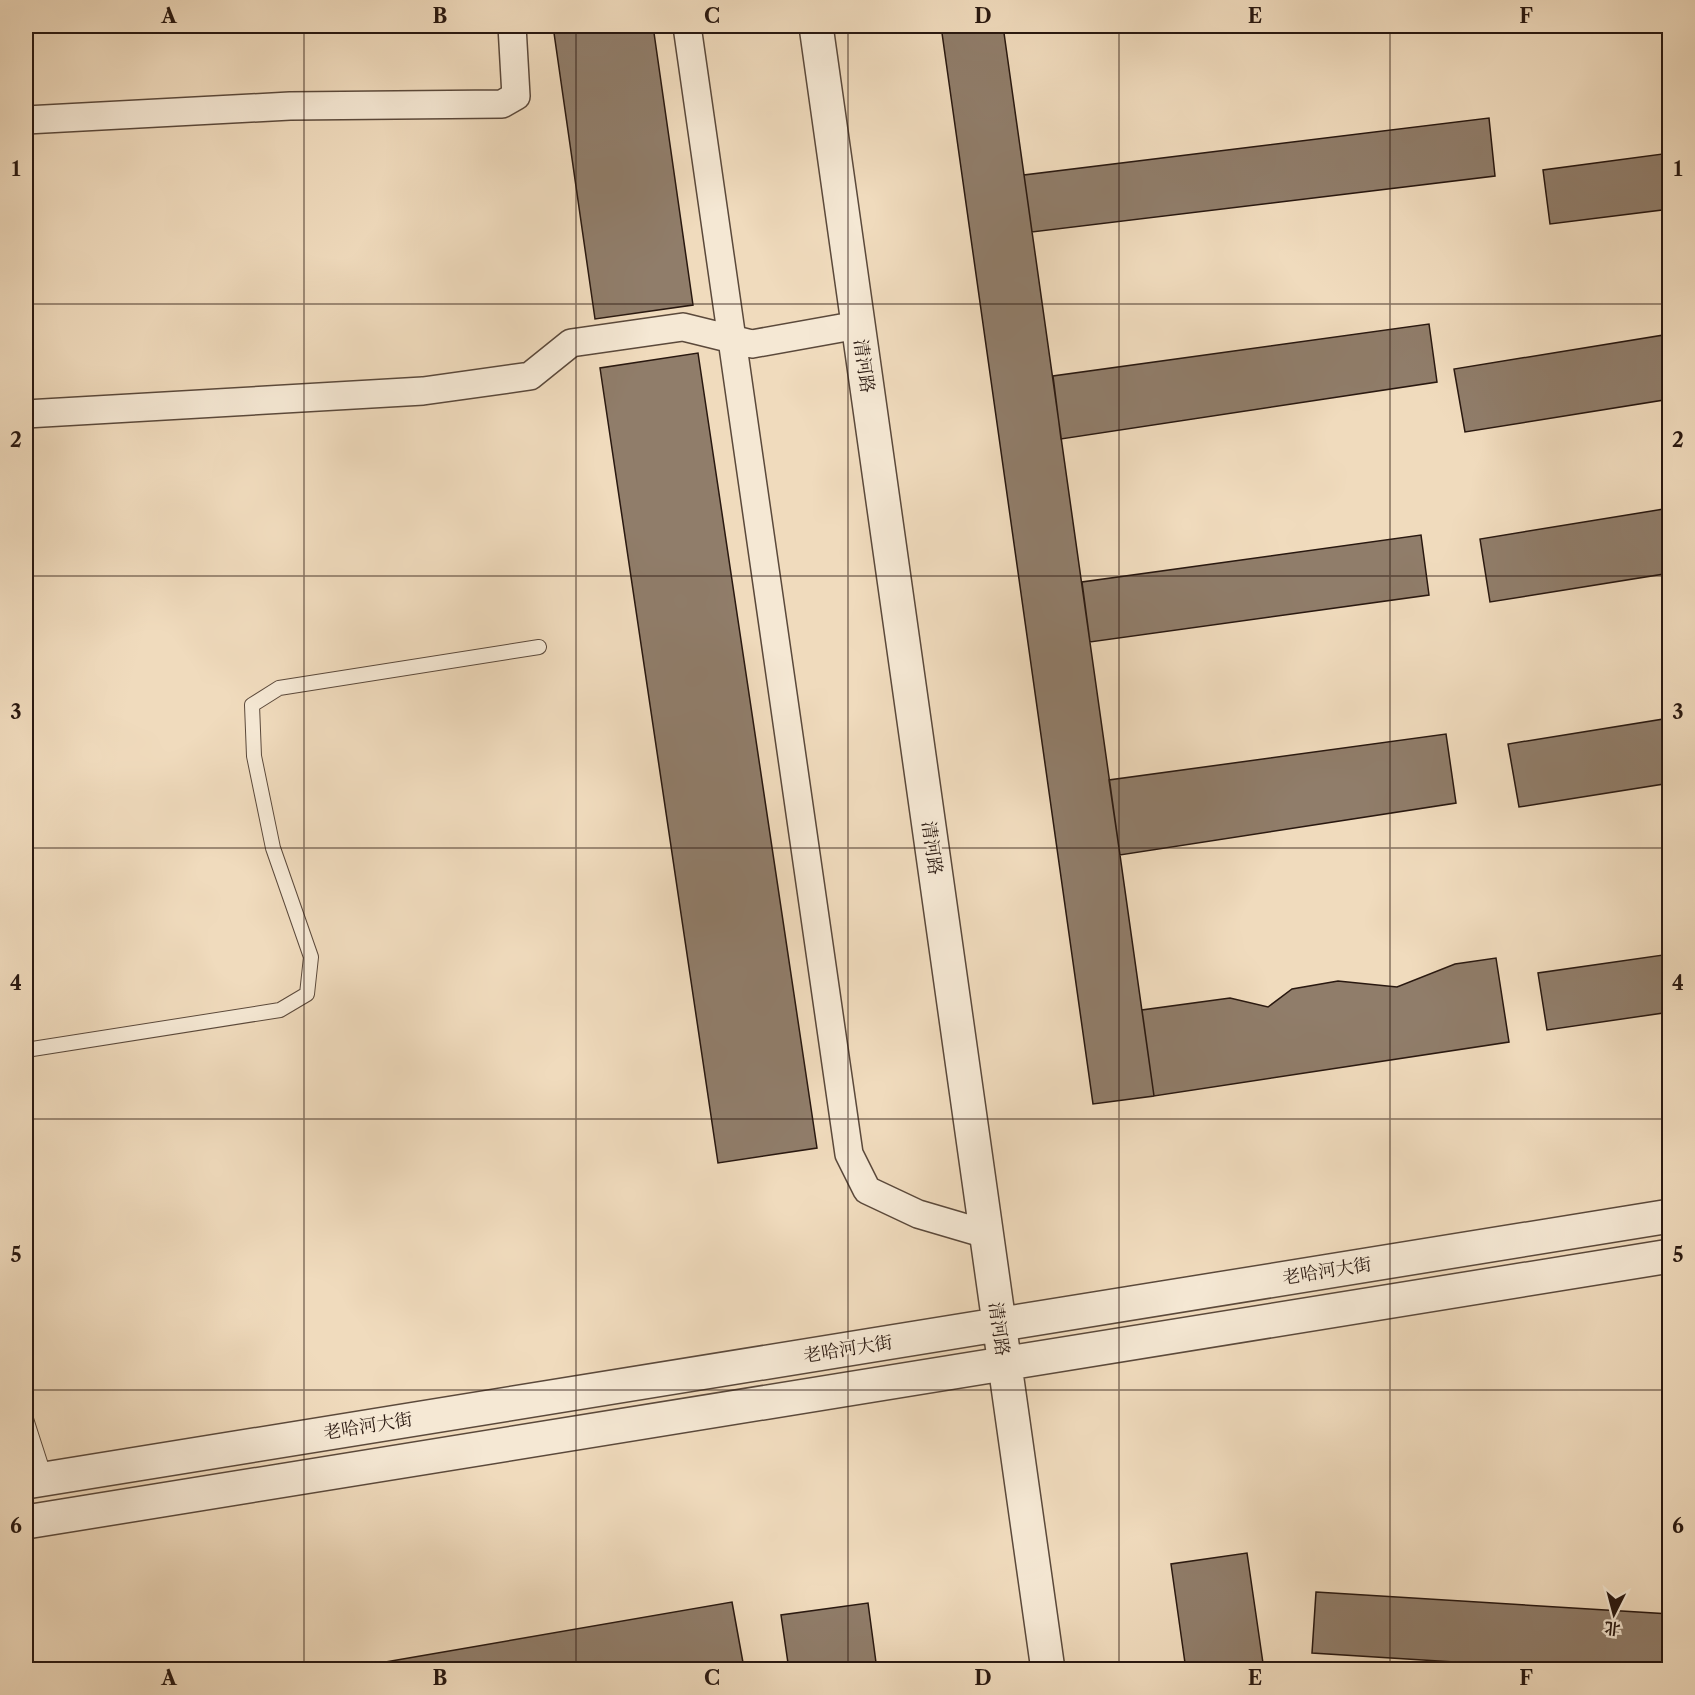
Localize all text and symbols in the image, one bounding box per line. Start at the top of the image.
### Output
text: A [160,4,177,28]
text: B [433,4,448,28]
text: C [704,4,720,28]
text: D [974,4,992,28]
text: E [1248,4,1262,28]
text: F [1519,4,1533,28]
text: 1 [12,157,21,181]
text: 1 [1674,157,1683,181]
street label: 清河路 [849,338,879,394]
text: 2 [10,428,22,452]
text: 2 [1672,428,1684,452]
text: 3 [10,700,22,724]
text: 3 [1672,700,1684,724]
street label: 清河路 [917,820,947,876]
text: 4 [10,971,22,995]
text: 4 [1672,971,1684,995]
text: 5 [10,1243,22,1267]
text: 5 [1672,1243,1684,1267]
street label: 老哈河大街 [1281,1253,1373,1289]
street label: 清河路 [984,1301,1014,1357]
street label: 老哈河大街 [802,1331,894,1367]
street label: 老哈河大街 [322,1408,414,1444]
text: 6 [10,1514,22,1538]
text: 6 [1672,1514,1684,1538]
north arrow [1584,1584,1644,1644]
text: 北 [1603,1618,1621,1640]
text: A [160,1666,177,1690]
text: B [433,1666,448,1690]
text: C [704,1666,720,1690]
text: D [974,1666,992,1690]
text: E [1248,1666,1262,1690]
text: F [1519,1666,1533,1690]

